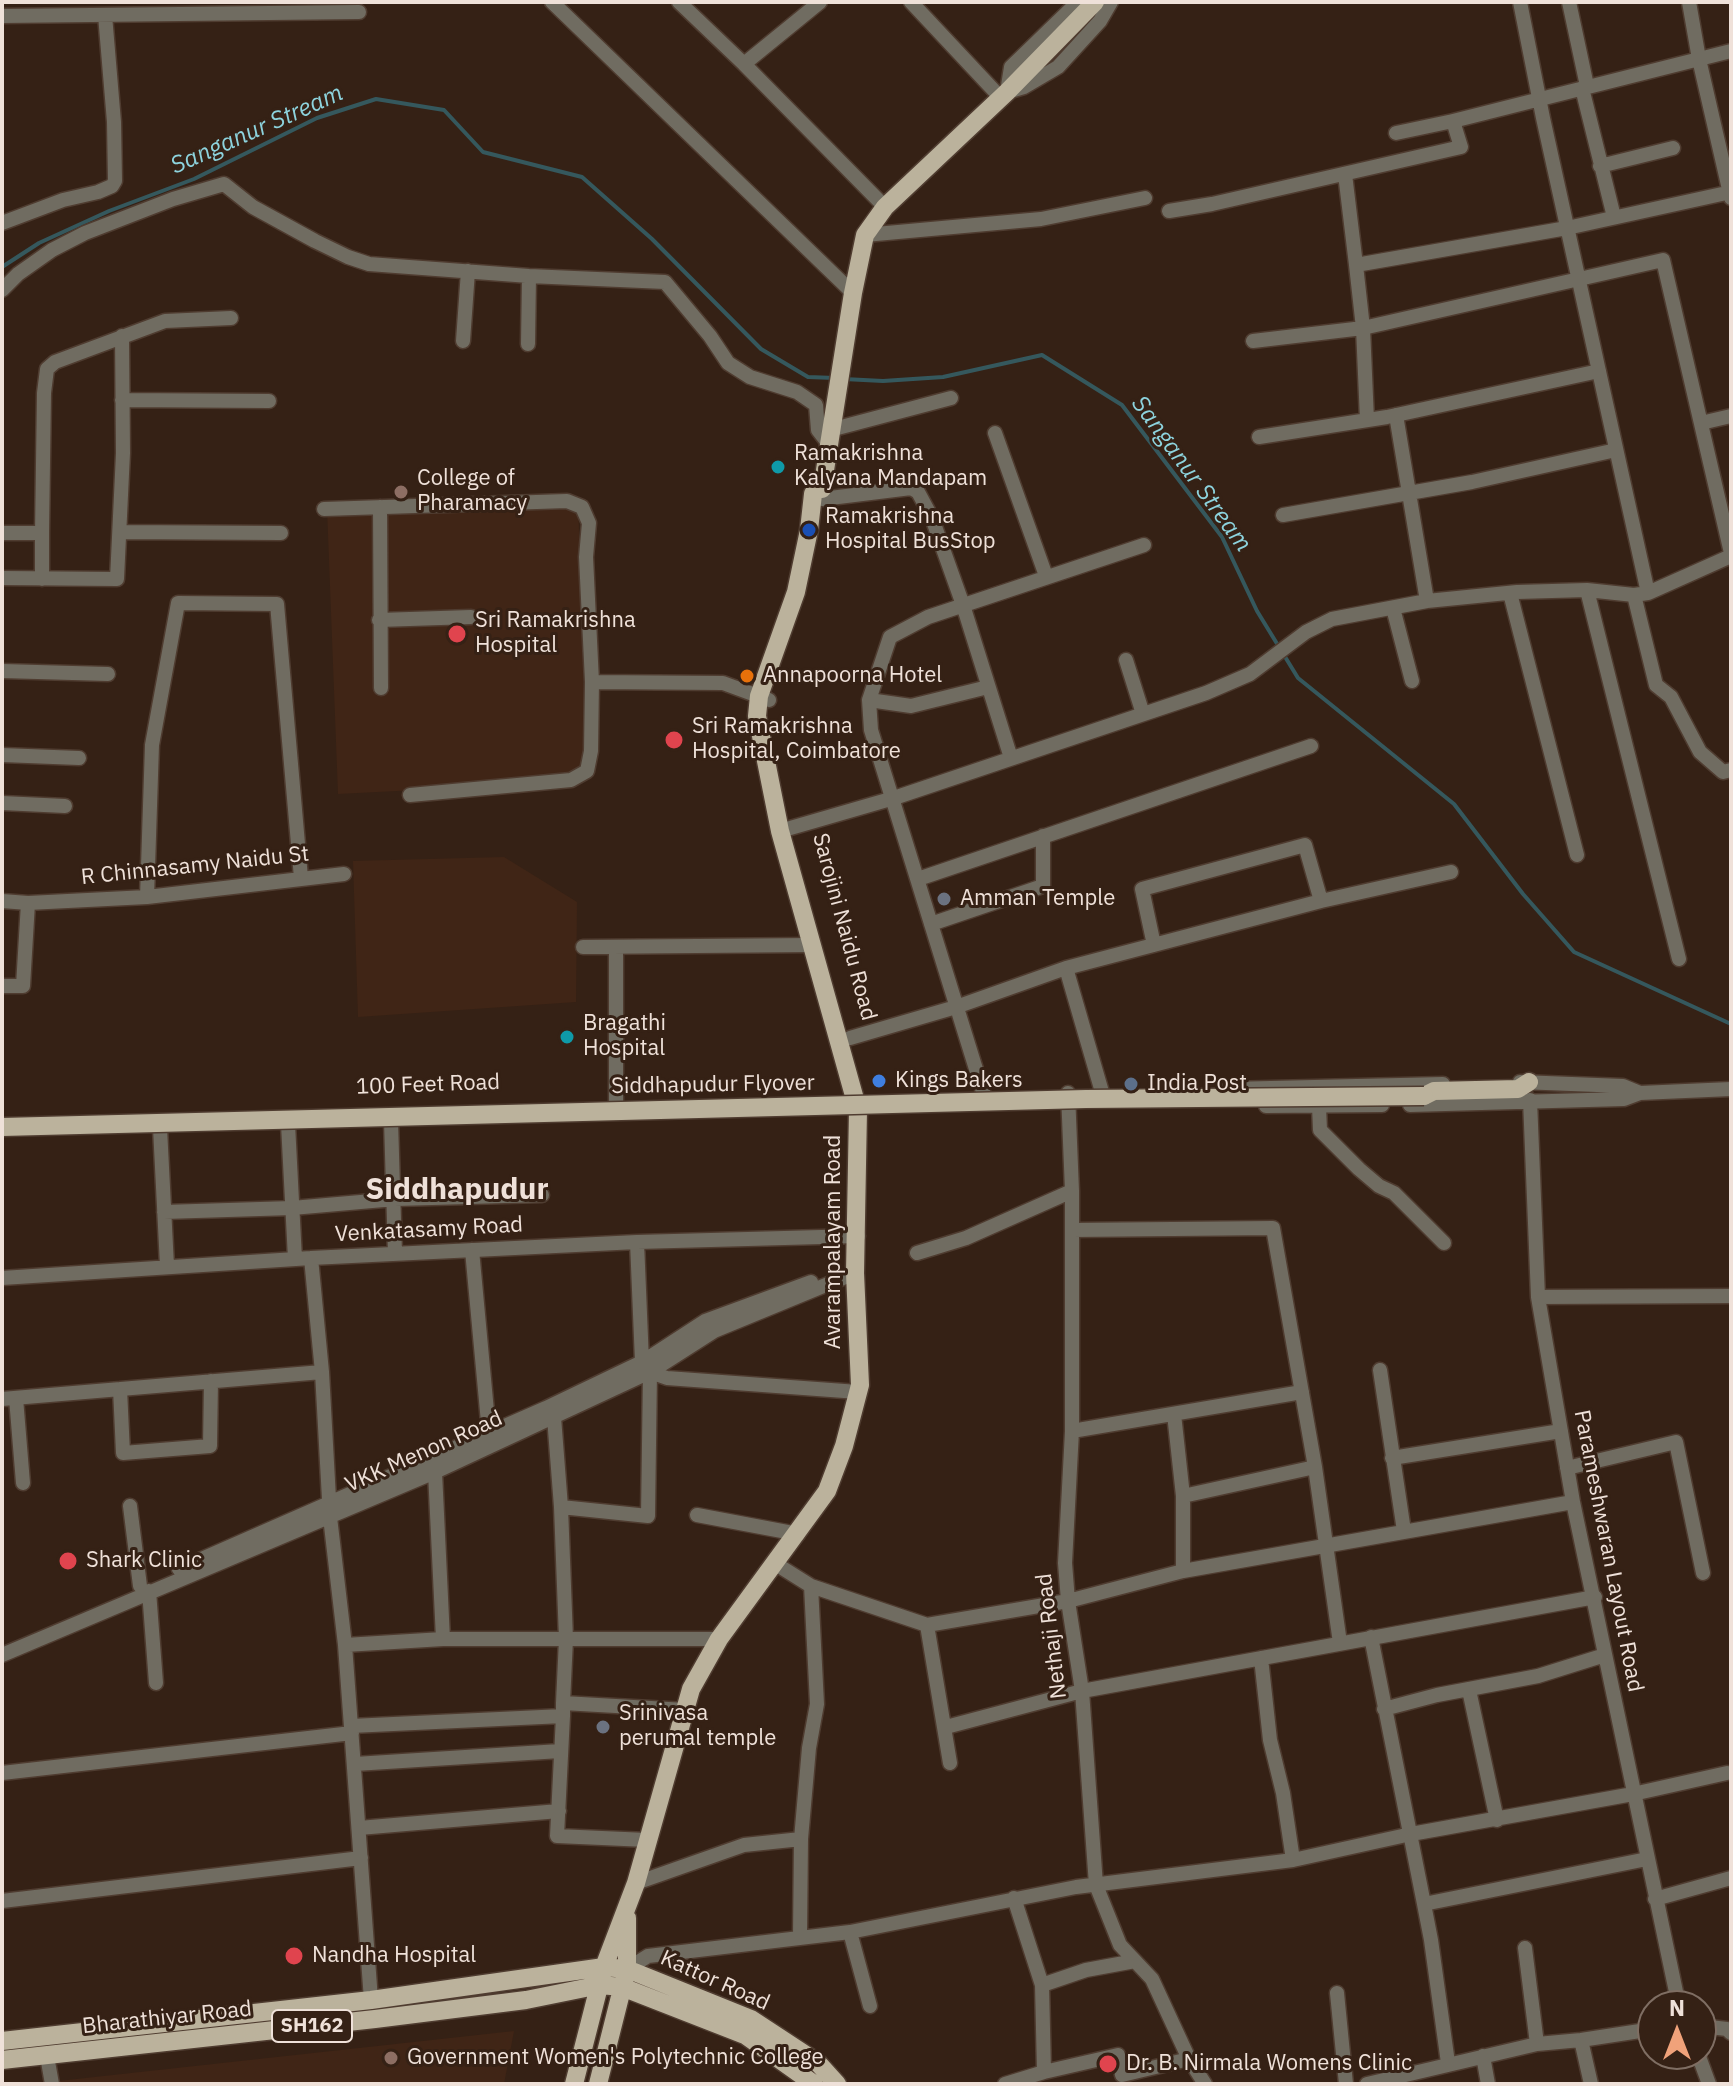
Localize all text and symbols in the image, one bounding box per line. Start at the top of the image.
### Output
water label: Sanganur Stream [166,79,348,181]
water label: Sanganur Stream [1125,390,1257,558]
place label: Ramakrishna Kalyana Mandapam [794,441,987,492]
marker: Ramakrishna Kalyana Mandapam [769,458,787,476]
place label: College of Pharamacy [417,466,527,518]
marker: College of Pharamacy [392,483,410,501]
place label: Ramakrishna Hospital BusStop [825,504,996,556]
marker: Ramakrishna Hospital BusStop [800,521,818,539]
place label: Sri Ramakrishna Hospital [475,608,636,660]
marker: Sri Ramakrishna Hospital [446,623,468,645]
place label: Annapoorna Hotel [763,663,942,689]
marker: Annapoorna Hotel [738,667,756,685]
place label: Sri Ramakrishna Hospital, Coimbatore [692,714,901,766]
marker: Sri Ramakrishna Hospital, Coimbatore [663,729,685,751]
street label: Sarojini Naidu Road [806,830,882,1024]
street label: R Chinnasamy Naidu St [80,841,310,891]
place label: Amman Temple [960,886,1115,912]
marker: Amman Temple [935,890,953,908]
place label: Bragathi Hospital [583,1011,666,1062]
marker: Bragathi Hospital [558,1028,576,1046]
place label: Kings Bakers [895,1068,1023,1094]
street label: 100 Feet Road [355,1069,501,1101]
street label: Siddhapudur Flyover [611,1070,815,1100]
place label: India Post [1147,1071,1247,1097]
marker: Kings Bakers [870,1072,888,1090]
marker: India Post [1122,1075,1140,1093]
street label: Avarampalayam Road [821,1135,847,1349]
district label: Siddhapudur [365,1172,549,1208]
street label: Venkatasamy Road [334,1212,524,1248]
street label: VKK Menon Road [341,1405,507,1499]
street label: Parameshwaran Layout Road [1568,1408,1648,1694]
place label: Shark Clinic [86,1548,202,1574]
marker: Shark Clinic [57,1550,79,1572]
street label: Nethaji Road [1031,1572,1073,1700]
place label: Srinivasa perumal temple [619,1701,776,1752]
marker: Srinivasa perumal temple [594,1718,612,1736]
place label: Nandha Hospital [312,1943,476,1969]
marker: Nandha Hospital [283,1945,305,1967]
street label: Kattor Road [656,1945,774,2017]
north arrow [1637,1990,1717,2070]
text: N [1669,1993,1685,2022]
street label: Bharathiyar Road [81,1996,253,2040]
road number: SH162 [272,2010,352,2042]
place label: Government Women's Polytechnic College [407,2045,824,2071]
marker: Government Women's Polytechnic College [382,2049,400,2067]
place label: Dr. B. Nirmala Womens Clinic [1126,2051,1412,2077]
marker: Dr. B. Nirmala Womens Clinic [1097,2053,1119,2075]

